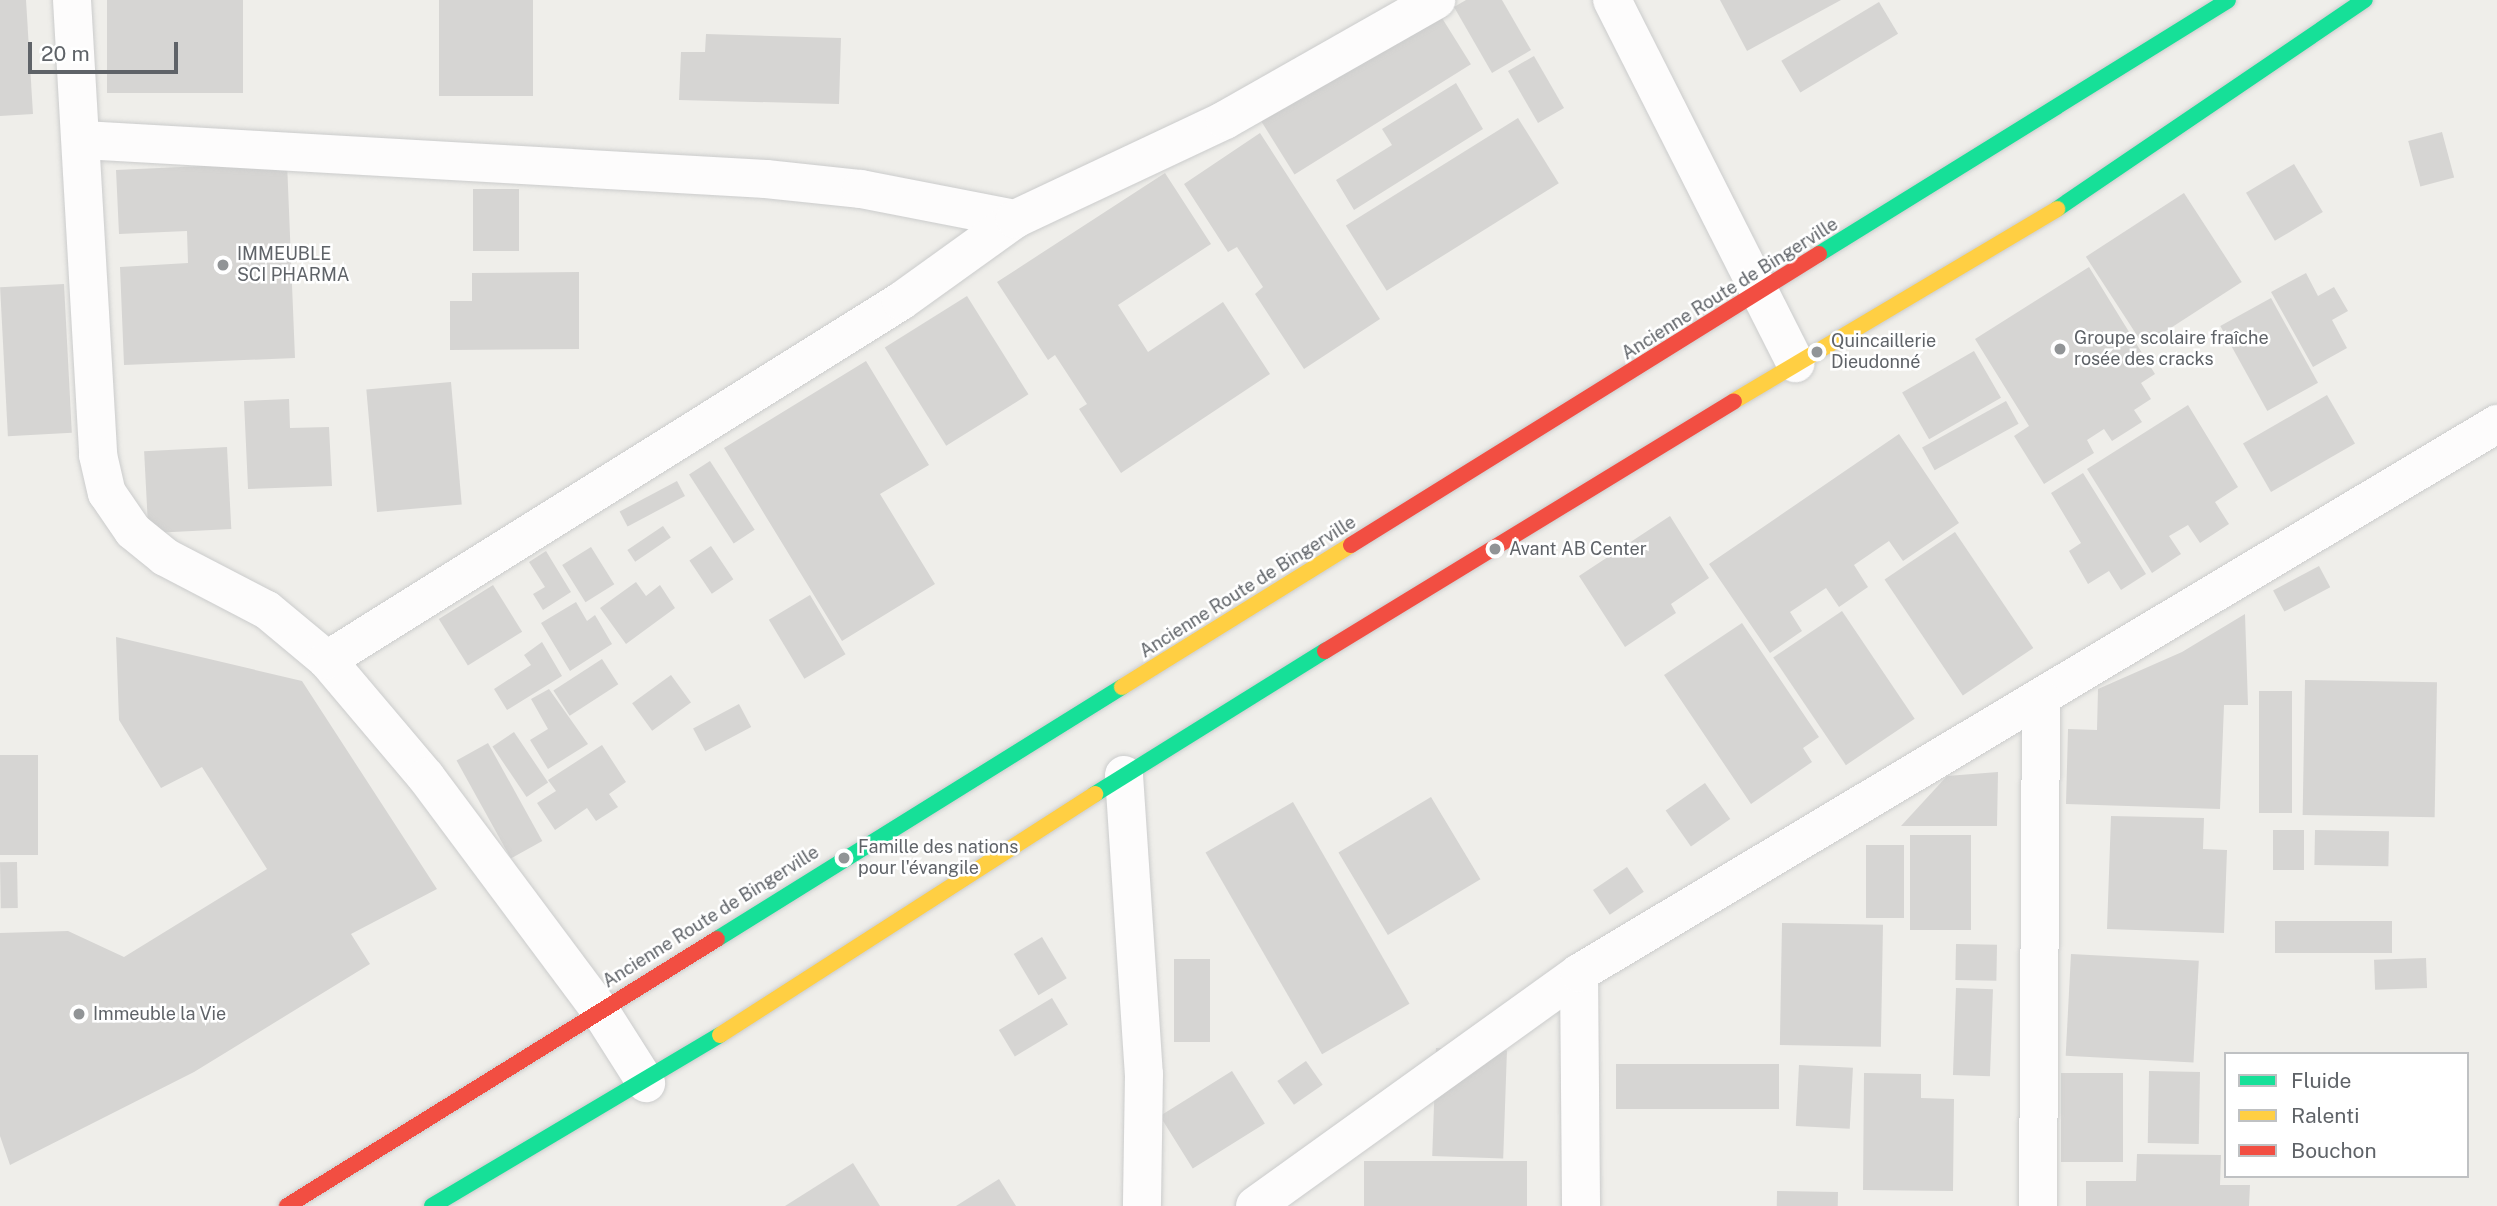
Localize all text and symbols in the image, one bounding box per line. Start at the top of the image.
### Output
scale bar [32,28,182,72]
text: 20 m [41,41,90,66]
street label: Ancienne Route de Bingerville [1618,213,1842,365]
place label: IMMEUBLE SCI PHARMA [237,244,350,286]
marker: IMMEUBLE SCI PHARMA [215,257,231,273]
place label: Groupe scolaire fraîche rosée des cracks [2074,328,2269,370]
place label: Quincaillerie Dieudonné [1831,331,1936,374]
marker: Groupe scolaire fraîche rosée des cracks [2052,341,2068,357]
marker: Quincaillerie Dieudonné [1809,344,1825,360]
street label: Ancienne Route de Bingerville [1136,511,1360,663]
place label: Avant AB Center [1509,538,1647,560]
marker: Avant AB Center [1487,541,1503,557]
place label: Famille des nations pour l'évangile [858,837,1019,880]
street label: Ancienne Route de Bingerville [599,841,823,993]
marker: Famille des nations pour l'évangile [836,850,852,866]
place label: Immeuble la Vie [93,1003,227,1025]
marker: Immeuble la Vie [71,1006,87,1022]
legend [2224,1052,2469,1178]
text: Fluide [2291,1068,2351,1093]
text: Ralenti [2291,1103,2359,1128]
text: Bouchon [2291,1138,2377,1163]

